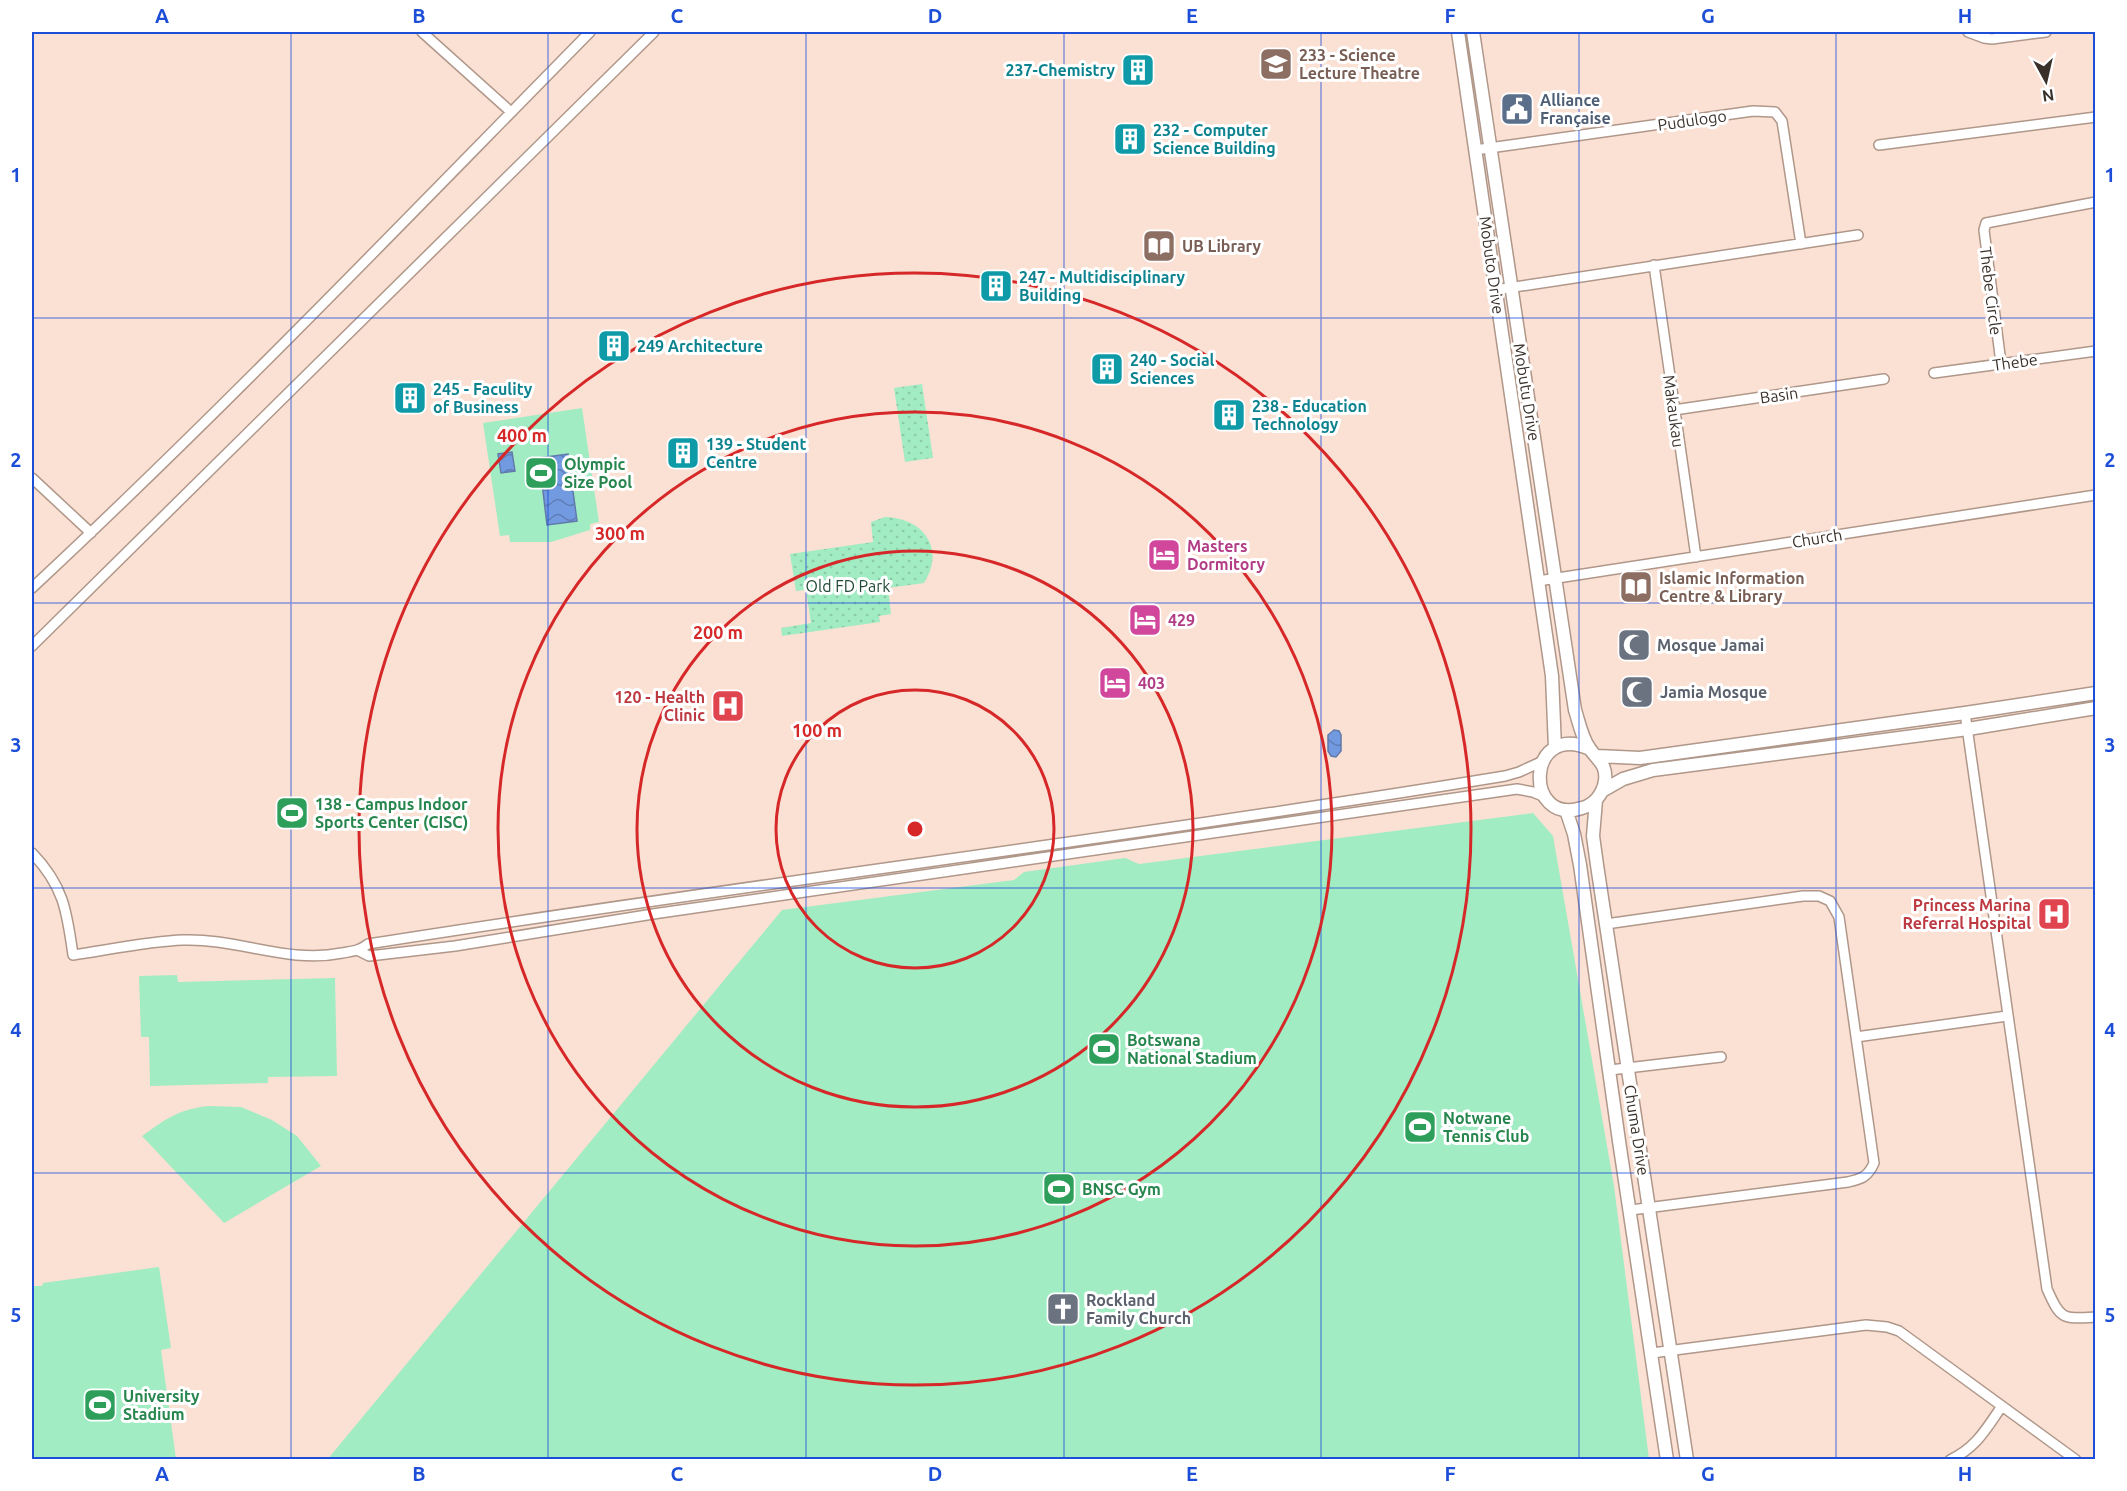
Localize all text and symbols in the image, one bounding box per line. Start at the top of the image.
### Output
text: A [155,4,169,27]
text: B [412,4,426,27]
text: C [671,4,684,27]
text: D [928,4,942,27]
text: E [1186,4,1198,27]
text: F [1444,4,1456,27]
text: G [1701,4,1715,27]
text: H [1958,4,1972,27]
school or university icon: 233 - Science Lecture Theatre [1258,46,1294,82]
place label: 233 - Science Lecture Theatre [1299,46,1420,82]
north arrow [2016,51,2076,111]
building icon: 237-Chemistry [1120,52,1156,88]
place label: 237-Chemistry [1005,61,1115,79]
text: N [2041,86,2055,106]
public building icon: Alliance Française [1499,91,1535,127]
place label: Alliance Française [1540,91,1611,128]
street label: Pudulogo [1656,106,1728,134]
building icon: 232 - Computer Science Building [1112,121,1148,157]
place label: 232 - Computer Science Building [1153,121,1276,157]
text: 1 [10,163,22,186]
text: 1 [2104,163,2116,186]
street label: Mobuto Drive [1476,215,1508,315]
library icon: UB Library [1141,228,1177,264]
place label: UB Library [1182,237,1262,255]
street label: Thebe Circle [1977,246,2005,336]
building icon: 247 - Multidisciplinary Building [978,268,1014,304]
place label: 247 - Multidisciplinary Building [1019,268,1186,304]
building icon: 249 Architecture [596,328,632,364]
place label: 249 Architecture [637,337,763,355]
street label: Mobutu Drive [1510,342,1544,442]
street label: Thebe [1991,350,2039,374]
building icon: 240 - Social Sciences [1089,351,1125,387]
place label: 240 - Social Sciences [1130,351,1215,387]
street label: Makaukau [1660,374,1688,448]
building icon: 245 - Faculity of Business [392,380,428,416]
place label: 245 - Faculity of Business [433,380,533,416]
street label: Basin [1759,383,1799,407]
building icon: 238 - Education Technology [1211,397,1247,433]
place label: 238 - Education Technology [1252,397,1367,433]
text: 400 m [497,425,547,445]
building icon: 139 - Student Centre [665,435,701,471]
place label: 139 - Student Centre [706,435,806,471]
text: 2 [10,448,22,471]
text: 2 [2104,448,2116,471]
sports icon: Olympic Size Pool [523,455,559,491]
place label: Olympic Size Pool [564,455,632,491]
text: 300 m [595,523,645,543]
street label: Church [1791,525,1843,551]
hotel icon: Masters Dormitory [1146,537,1182,573]
place label: Masters Dormitory [1187,537,1265,573]
library icon: Islamic Information Centre & Library [1618,569,1654,605]
place label: Islamic Information Centre & Library [1659,569,1805,605]
park label: Old FD Park [806,577,890,595]
hotel icon: 429 [1127,602,1163,638]
place label: 429 [1168,611,1195,629]
text: 200 m [693,622,743,642]
mosque icon: Mosque Jamai [1616,627,1652,663]
place label: Mosque Jamai [1657,636,1764,654]
hotel icon: 403 [1097,665,1133,701]
place label: 403 [1138,674,1165,692]
mosque icon: Jamia Mosque [1619,674,1655,710]
place label: Jamia Mosque [1660,683,1767,701]
place label: 120 - Health Clinic [615,688,705,724]
hospital icon: 120 - Health Clinic [710,688,746,724]
text: 100 m [792,720,842,740]
text: 3 [10,733,22,756]
text: 3 [2104,733,2116,756]
sports icon: 138 - Campus Indoor Sports Center (CISC) [274,795,310,831]
place label: 138 - Campus Indoor Sports Center (CISC) [315,795,468,832]
centre of rings [905,819,925,839]
place label: Princess Marina Referral Hospital [1903,896,2031,932]
hospital icon: Princess Marina Referral Hospital [2036,896,2072,932]
text: 4 [10,1018,22,1041]
text: 4 [2104,1018,2116,1041]
sports icon: Botswana National Stadium [1086,1031,1122,1067]
place label: Botswana National Stadium [1127,1031,1257,1067]
street label: Chuma Drive [1621,1083,1653,1177]
sports icon: Notwane Tennis Club [1402,1109,1438,1145]
place label: Notwane Tennis Club [1443,1109,1529,1145]
sports icon: BNSC Gym [1041,1171,1077,1207]
place label: BNSC Gym [1082,1180,1161,1198]
church icon: Rockland Family Church [1045,1291,1081,1327]
place label: Rockland Family Church [1086,1291,1191,1327]
text: 5 [10,1303,22,1326]
text: 5 [2104,1303,2116,1326]
sports icon: University Stadium [82,1387,118,1423]
place label: University Stadium [123,1387,200,1423]
text: A [155,1462,169,1485]
text: B [412,1462,426,1485]
text: C [671,1462,684,1485]
text: D [928,1462,942,1485]
text: E [1186,1462,1198,1485]
text: F [1444,1462,1456,1485]
text: G [1701,1462,1715,1485]
text: H [1958,1462,1972,1485]

